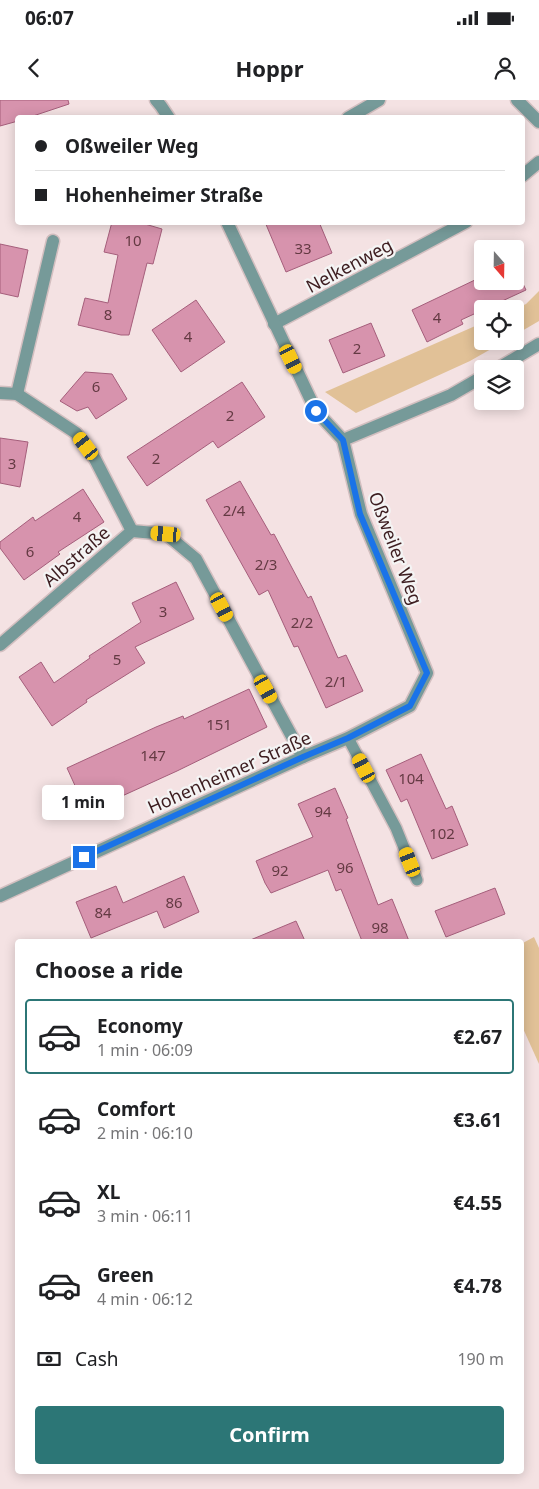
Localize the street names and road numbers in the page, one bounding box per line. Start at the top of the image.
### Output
street label: Nelkenweg [302,232,396,298]
street label: Oßweiler Weg [363,488,429,608]
street label: Albstraße [38,520,114,592]
street label: Hohenheimer Straße [143,725,315,819]

